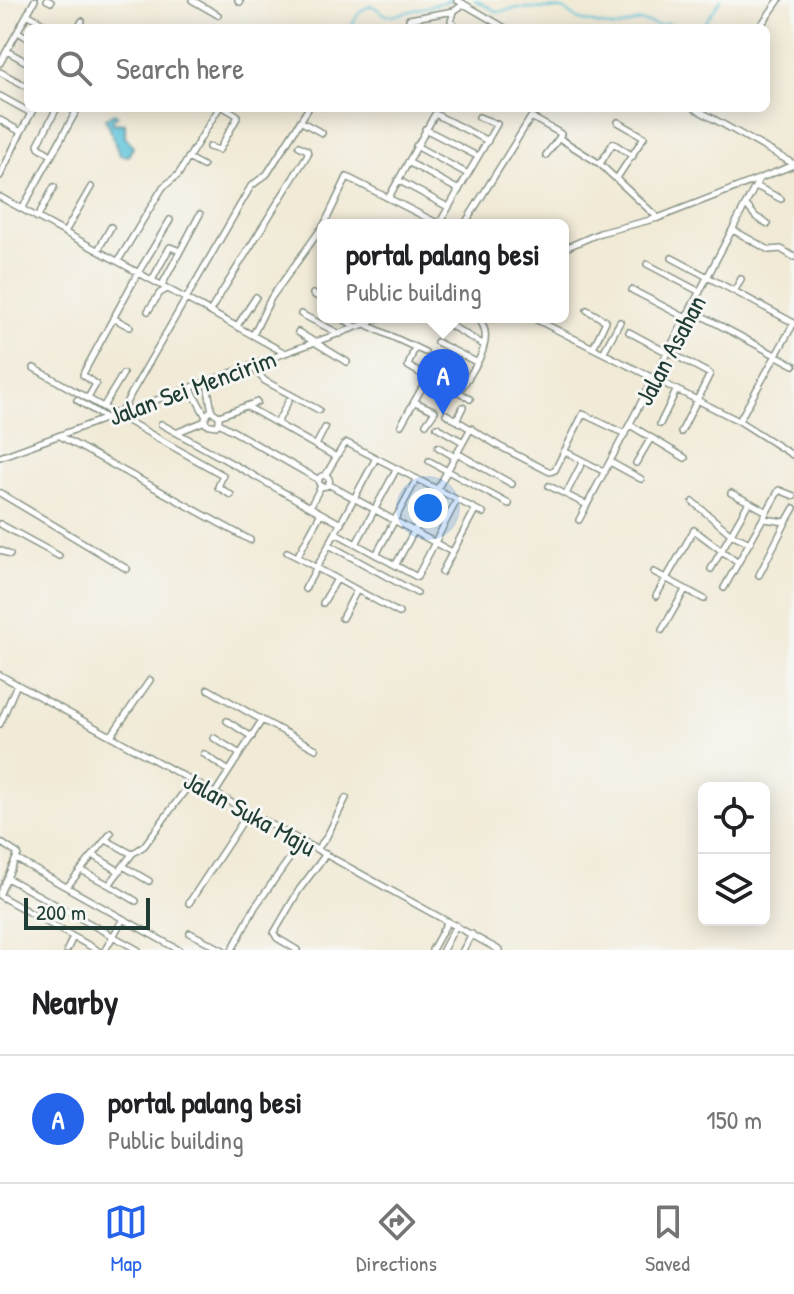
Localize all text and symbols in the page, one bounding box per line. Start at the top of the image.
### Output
search box [24,24,770,112]
icon: search [52,46,96,90]
text: Search here [116,48,244,88]
popup [317,219,569,323]
text: portal palang besi [346,234,540,274]
text: Public building [346,274,481,309]
street label: Jalan Asahan [626,289,714,411]
street label: Jalan Sei Mencirim [103,341,281,433]
pin: A [417,349,469,415]
your location [408,488,448,528]
street label: Jalan Suka Maju [178,762,322,864]
map controls [698,782,770,926]
button: locate [698,782,770,854]
button: layers [698,854,770,926]
scale bar [24,894,150,930]
text: 200 m [36,897,86,927]
text: Nearby [32,979,118,1025]
text: portal palang besi [108,1082,302,1122]
text: A [52,1102,64,1137]
text: 150 m [706,1102,762,1137]
text: Public building [108,1122,244,1157]
tab: Map [104,1200,148,1278]
tab: Directions [356,1200,437,1278]
tab: Saved [645,1200,690,1278]

